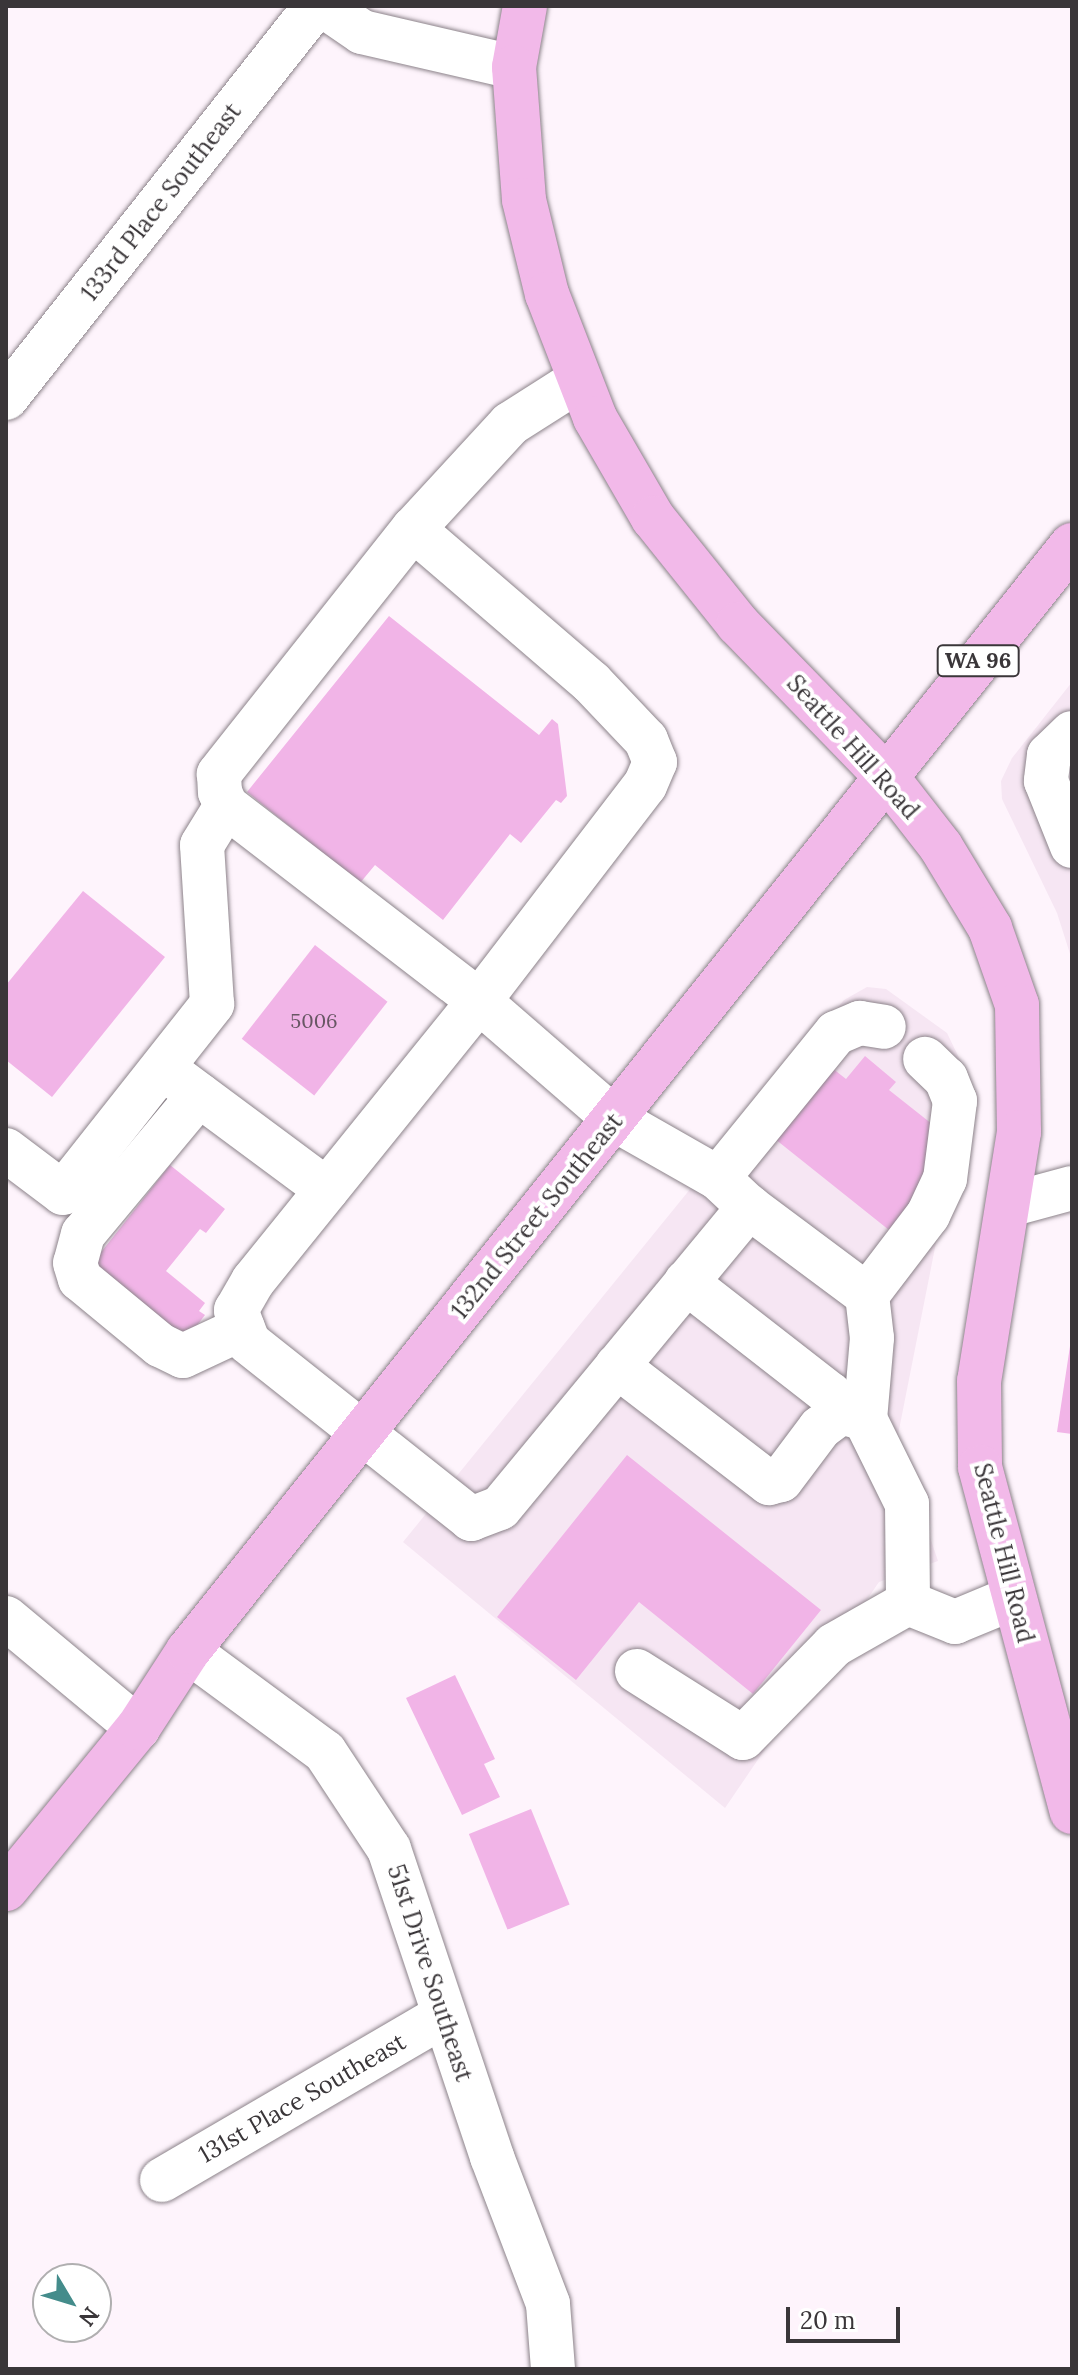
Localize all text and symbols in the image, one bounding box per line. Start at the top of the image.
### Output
street label: 133rd Place Southeast [75,97,247,307]
road number: WA 96 [936,643,1020,679]
street label: Seattle Hill Road [781,669,925,825]
house number: 5006 [290,1008,338,1032]
street label: 132nd Street Southeast [445,1107,629,1325]
street label: Seattle Hill Road [968,1460,1040,1646]
street label: 51st Drive Southeast [381,1861,479,2085]
street label: 131st Place Southeast [193,2027,411,2169]
north arrow [32,2263,112,2343]
scale bar [790,2291,904,2341]
text: N [73,2301,106,2332]
text: 20 m [800,2305,856,2336]

